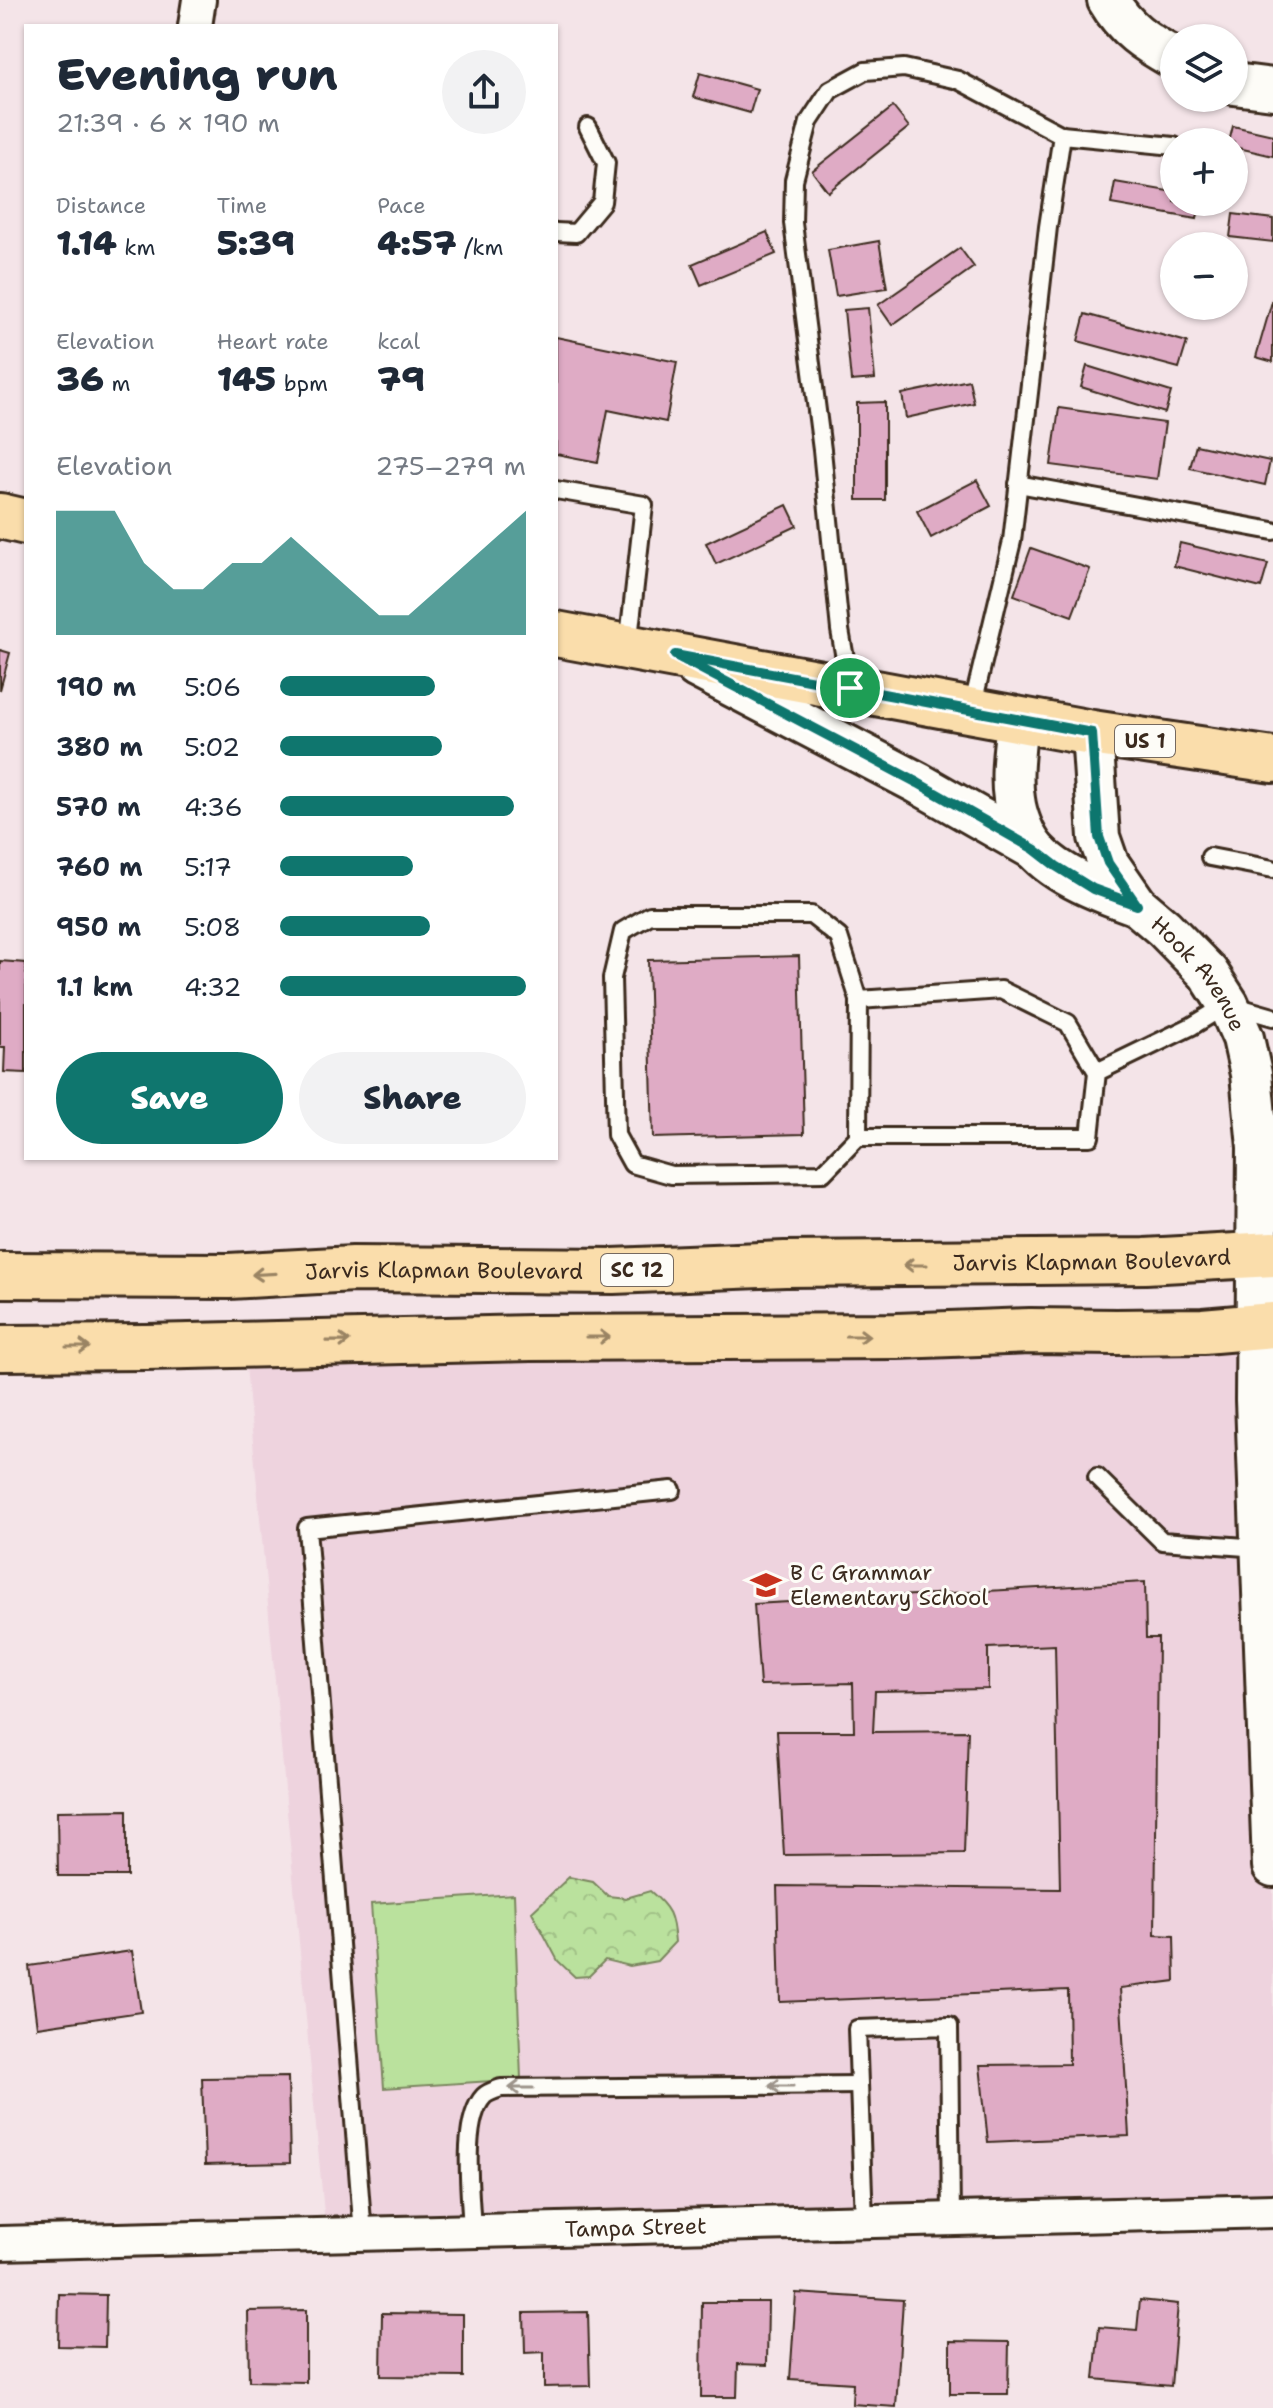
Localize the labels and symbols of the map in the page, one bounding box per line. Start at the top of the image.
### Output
pin [816,654,884,722]
road number: US 1 [1115,725,1175,757]
street label: Hook Avenue [1145,909,1253,1035]
street label: Jarvis Klapman Boulevard [952,1242,1232,1277]
road number: SC 12 [601,1254,673,1286]
street label: Jarvis Klapman Boulevard [304,1255,583,1286]
one-way arrow [902,1257,929,1273]
one-way arrow [251,1267,277,1282]
one-way arrow [844,1328,871,1344]
one-way arrow [584,1329,611,1345]
one-way arrow [324,1333,351,1349]
one-way arrow [64,1340,91,1355]
place label: B C Grammar Elementary School [790,1558,988,1612]
school or university icon: B C Grammar Elementary School [749,1568,783,1602]
one-way arrow [768,2078,795,2094]
one-way arrow [508,2080,535,2096]
street label: Tampa Street [565,2211,707,2243]

